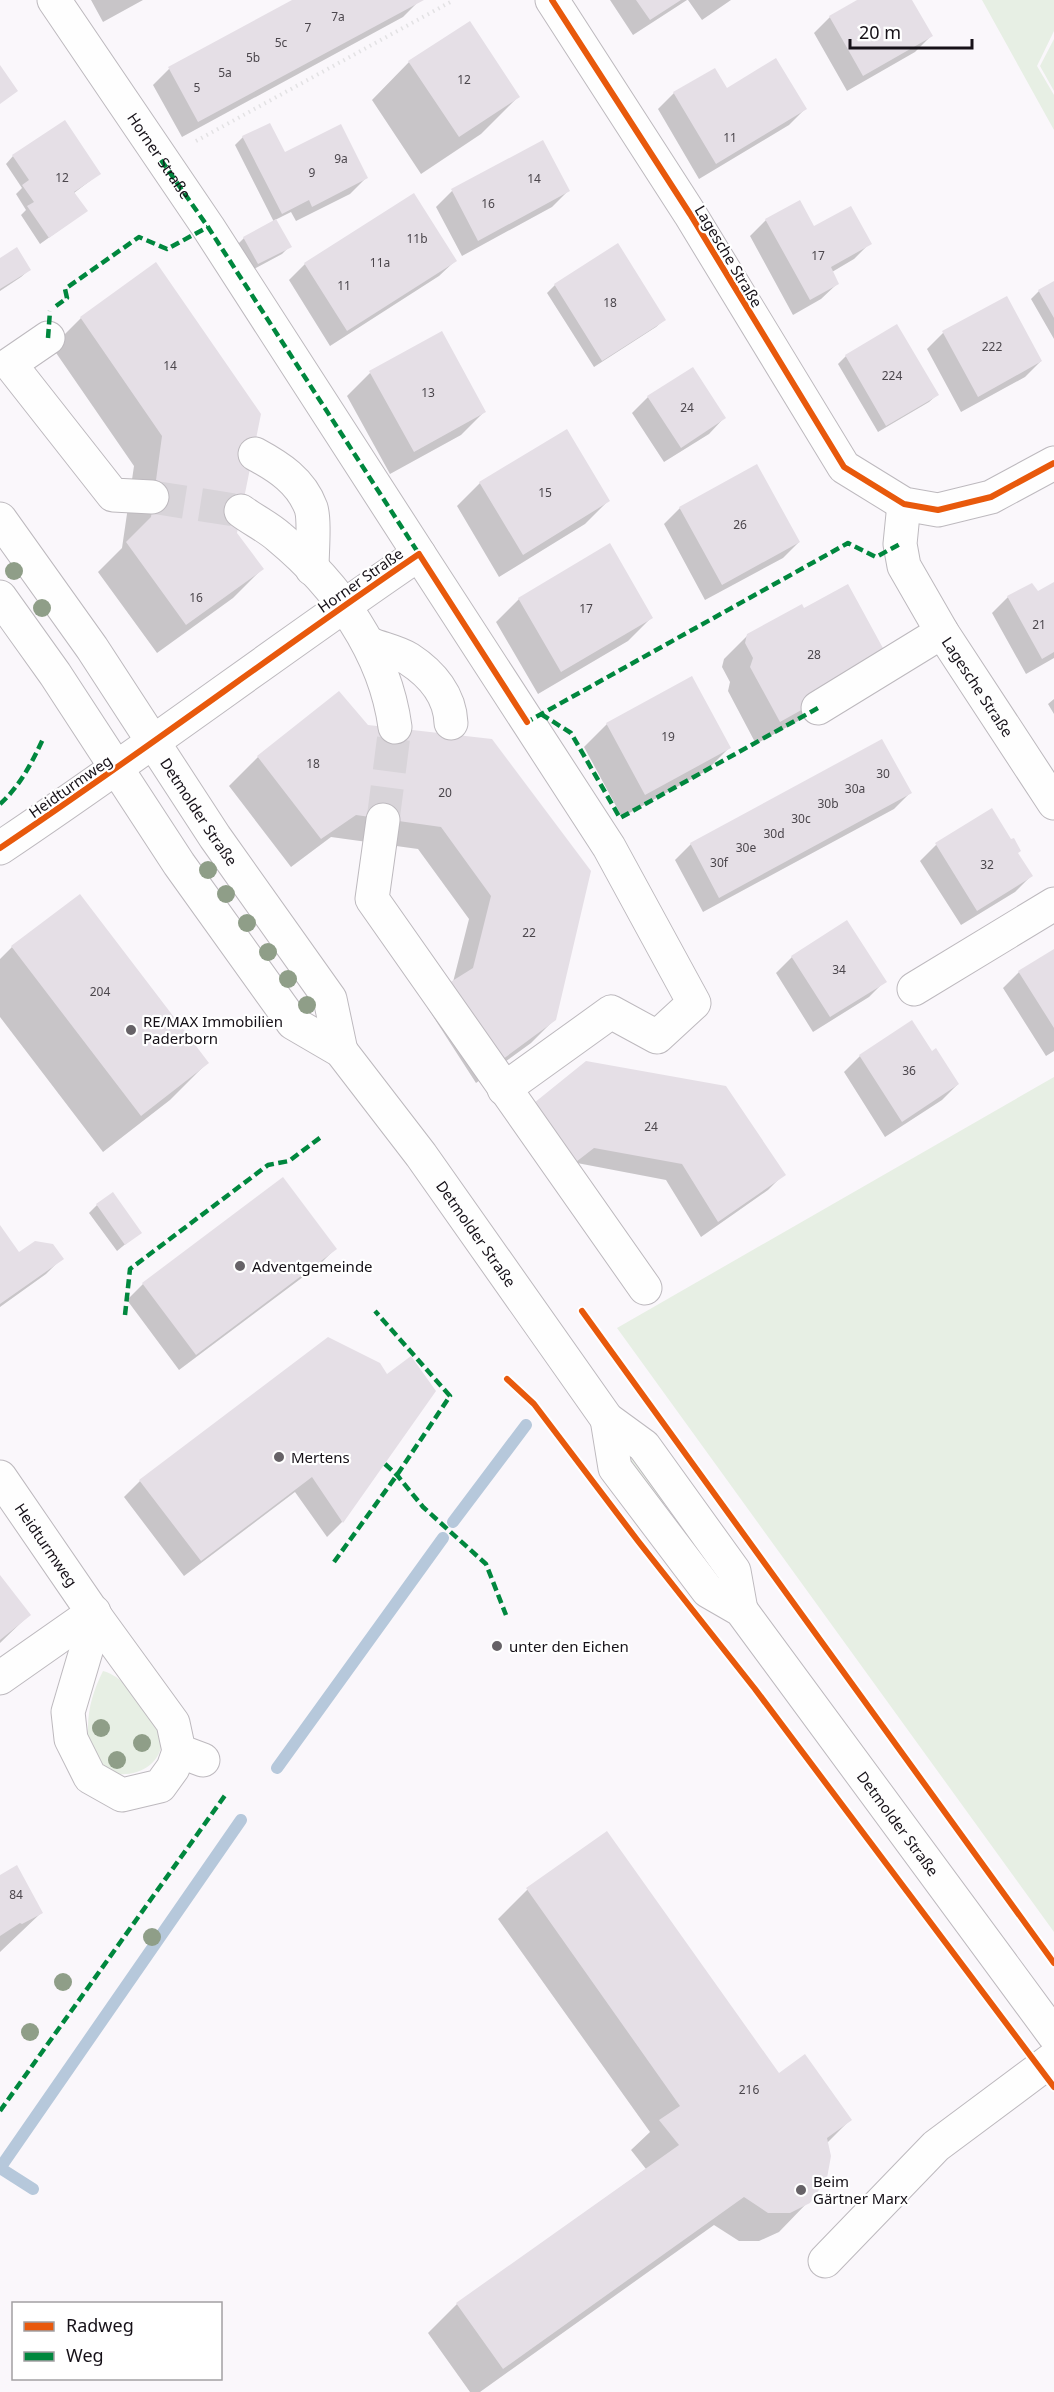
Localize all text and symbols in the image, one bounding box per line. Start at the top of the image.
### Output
house number: 7a [331,8,345,25]
scale bar [850,12,972,50]
house number: 7 [305,19,312,36]
text: 20 m [859,20,901,44]
house number: 5c [275,34,288,51]
house number: 5b [246,49,260,66]
house number: 5a [218,64,232,81]
house number: 12 [457,71,471,88]
house number: 5 [194,79,201,96]
street label: Horner Straße [123,109,196,203]
house number: 11 [723,129,737,146]
house number: 9a [334,150,348,167]
house number: 9 [309,164,316,181]
house number: 12 [55,169,69,186]
house number: 14 [527,170,541,187]
house number: 16 [481,195,495,212]
street label: Lagesche Straße [691,201,767,311]
house number: 11b [406,230,428,247]
house number: 17 [811,247,825,264]
house number: 11a [370,254,390,271]
house number: 11 [337,277,351,294]
house number: 18 [603,294,617,311]
house number: 222 [982,338,1002,355]
house number: 14 [163,357,177,374]
house number: 224 [882,367,902,384]
house number: 13 [421,384,435,401]
house number: 24 [680,399,694,416]
house number: 15 [538,484,552,501]
house number: 26 [733,516,747,533]
street label: Horner Straße [313,543,407,617]
house number: 16 [189,589,203,606]
house number: 17 [579,600,593,617]
house number: 21 [1032,616,1046,633]
street label: Lagesche Straße [938,633,1018,741]
house number: 28 [807,646,821,663]
house number: 19 [661,728,675,745]
street label: Heidturmweg [25,750,115,822]
street label: Detmolder Straße [156,754,242,870]
house number: 18 [306,755,320,772]
house number: 30 [876,765,890,782]
house number: 30a [845,780,865,797]
house number: 20 [438,784,452,801]
house number: 30b [817,795,839,812]
house number: 30c [791,810,811,827]
house number: 30d [763,825,785,842]
house number: 30e [736,839,756,856]
house number: 30f [710,854,729,871]
house number: 32 [980,856,994,873]
house number: 22 [522,924,536,941]
house number: 34 [832,961,846,978]
house number: 204 [90,983,110,1000]
place label: RE/MAX Immobilien Paderborn [143,1011,283,1048]
marker: RE/MAX Immobilien Paderborn [124,1023,138,1037]
house number: 36 [902,1062,916,1079]
house number: 24 [644,1118,658,1135]
street label: Detmolder Straße [432,1176,521,1291]
place label: Adventgemeinde [252,1256,373,1276]
marker: Adventgemeinde [233,1259,247,1273]
place label: Mertens [291,1447,350,1467]
marker: Mertens [272,1450,286,1464]
street label: Heidturmweg [11,1499,82,1590]
place label: unter den Eichen [509,1636,629,1656]
marker: unter den Eichen [490,1639,504,1653]
street label: Detmolder Straße [853,1767,943,1880]
house number: 84 [9,1886,23,1903]
house number: 216 [739,2081,759,2098]
place label: Beim Gärtner Marx [813,2171,908,2208]
marker: Beim Gärtner Marx [794,2183,808,2197]
legend [12,2302,222,2380]
text: Radweg [66,2313,134,2337]
text: Weg [66,2343,104,2367]

